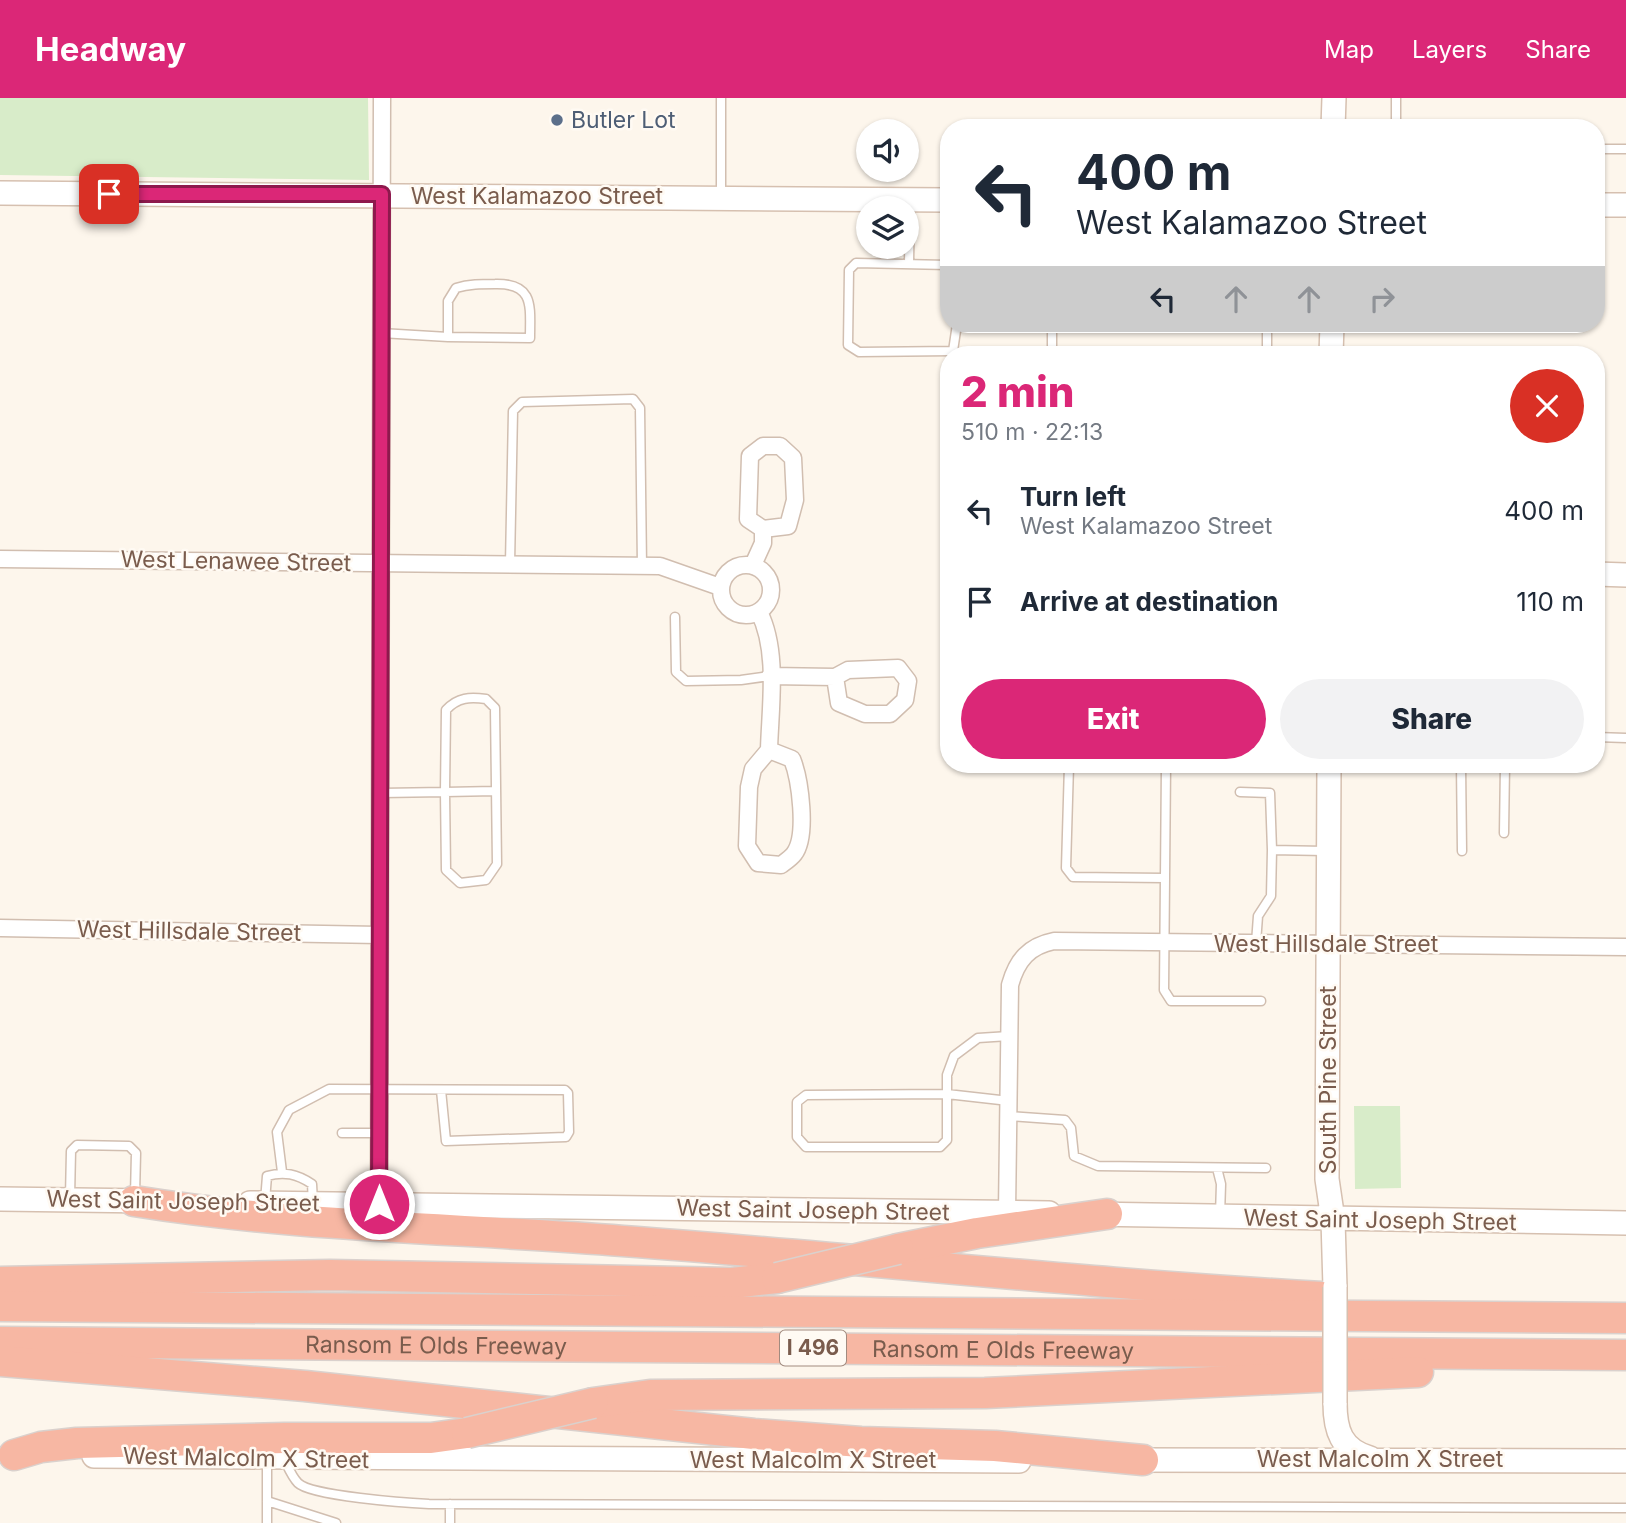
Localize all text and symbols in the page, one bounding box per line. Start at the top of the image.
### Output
text: Headway [35,29,186,69]
text: Map [1324,35,1374,64]
text: Layers [1412,35,1487,64]
text: Share [1525,35,1591,64]
place label: Butler Lot [571,106,676,134]
marker: Butler Lot [549,112,565,128]
map controls [856,119,919,259]
button: sound [856,119,919,182]
text: 400 m [1076,143,1232,202]
icon: left [961,147,1052,238]
pin [79,164,139,224]
icon: arrive [90,175,128,213]
street label: West Kalamazoo Street [411,182,664,210]
button: layers [856,196,919,259]
text: West Kalamazoo Street [1076,203,1427,242]
icon: left [1144,280,1182,318]
icon: ahead [1217,280,1255,318]
icon: ahead [1290,280,1328,318]
icon: right [1363,280,1401,318]
text: 2 min [961,366,1075,417]
button: close [1510,369,1584,443]
text: 510 m · 22:13 [961,418,1103,446]
text: Turn left [1020,481,1126,512]
icon: left [961,492,999,530]
text: 400 m [1504,495,1584,526]
text: West Kalamazoo Street [1020,512,1272,540]
street label: West Lenawee Street [120,545,352,577]
icon: arrive [961,583,999,621]
text: Arrive at destination [1020,586,1279,617]
text: 110 m [1516,586,1584,617]
button: Exit [961,679,1266,759]
button: Share [1280,679,1584,759]
street label: West Hillsdale Street [77,915,302,947]
street label: West Hillsdale Street [1214,930,1439,958]
street label: South Pine Street [1314,985,1342,1174]
position arrow [342,1167,416,1241]
street label: West Saint Joseph Street [46,1185,320,1217]
street label: West Saint Joseph Street [676,1194,950,1226]
street label: West Saint Joseph Street [1243,1204,1517,1236]
street label: Ransom E Olds Freeway [305,1330,567,1361]
road number: I 496 [780,1330,846,1366]
street label: Ransom E Olds Freeway [872,1335,1134,1365]
street label: West Malcolm X Street [123,1442,370,1474]
street label: West Malcolm X Street [1257,1445,1504,1473]
street label: West Malcolm X Street [690,1446,937,1474]

